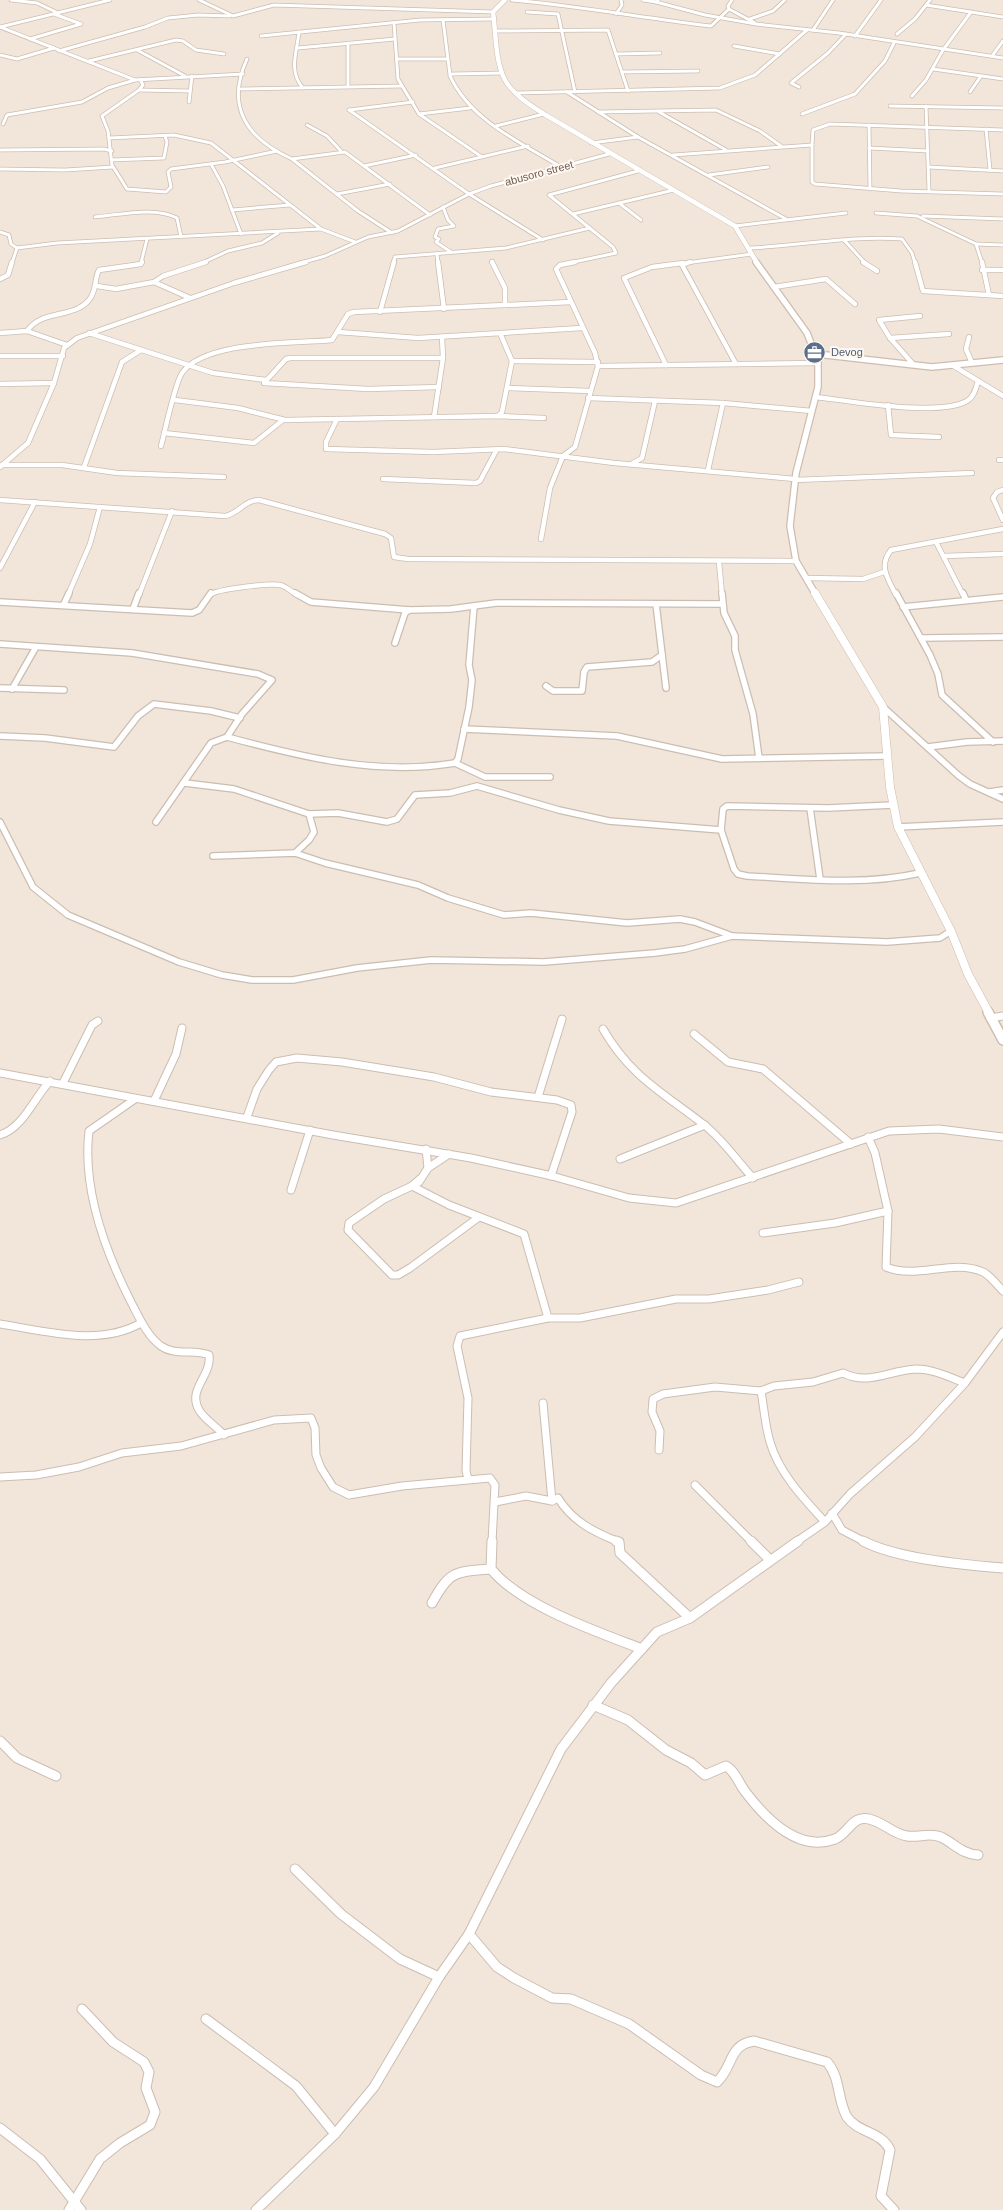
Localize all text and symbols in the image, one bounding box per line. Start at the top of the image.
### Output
street label: abusoro street [503,158,575,188]
office icon: Devog [803,340,827,364]
place label: Devog [831,346,863,358]

